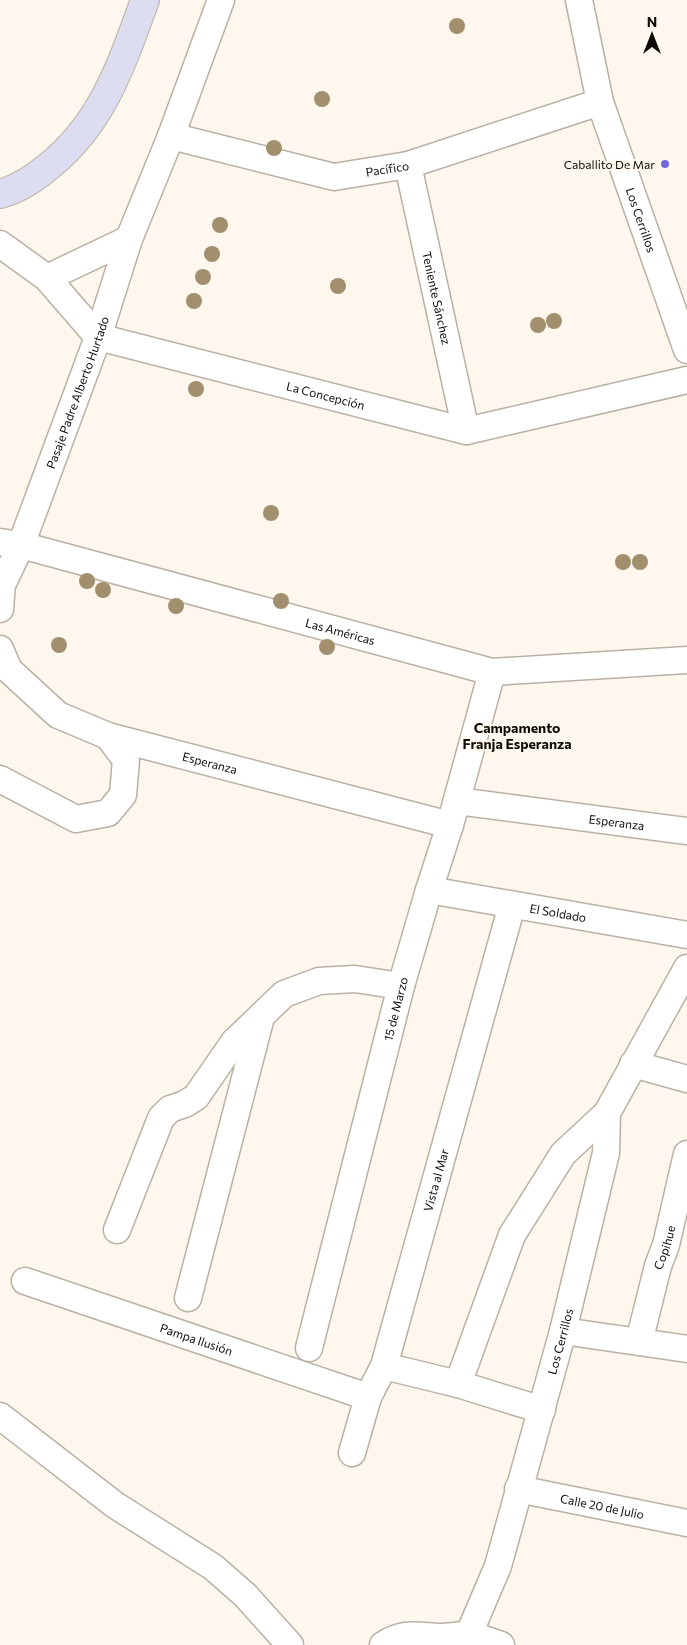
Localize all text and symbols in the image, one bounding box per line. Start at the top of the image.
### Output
north arrow [627,10,677,60]
text: N [647,13,657,30]
place label: Caballito De Mar [564,157,655,171]
street label: Pacífico [364,158,410,179]
marker: Caballito De Mar [659,158,671,170]
street label: Los Cerrillos [624,186,659,254]
street label: Teniente Sánchez [420,250,454,346]
street label: Pasaje Padre Alberto Hurtado [43,315,111,470]
street label: La Concepción [285,378,366,412]
street label: Las Américas [304,615,377,647]
district label: Campamento Franja Esperanza [462,719,572,752]
street label: Esperanza [181,749,239,776]
street label: Esperanza [588,811,645,832]
street label: El Soldado [529,901,587,924]
street label: 15 de Marzo [380,975,410,1042]
street label: Vista al Mar [420,1147,451,1213]
street label: Copihue [650,1224,677,1271]
street label: Los Cerrillos [544,1307,575,1376]
street label: Pampa Ilusión [158,1320,235,1358]
street label: Calle 20 de Julio [559,1491,645,1521]

